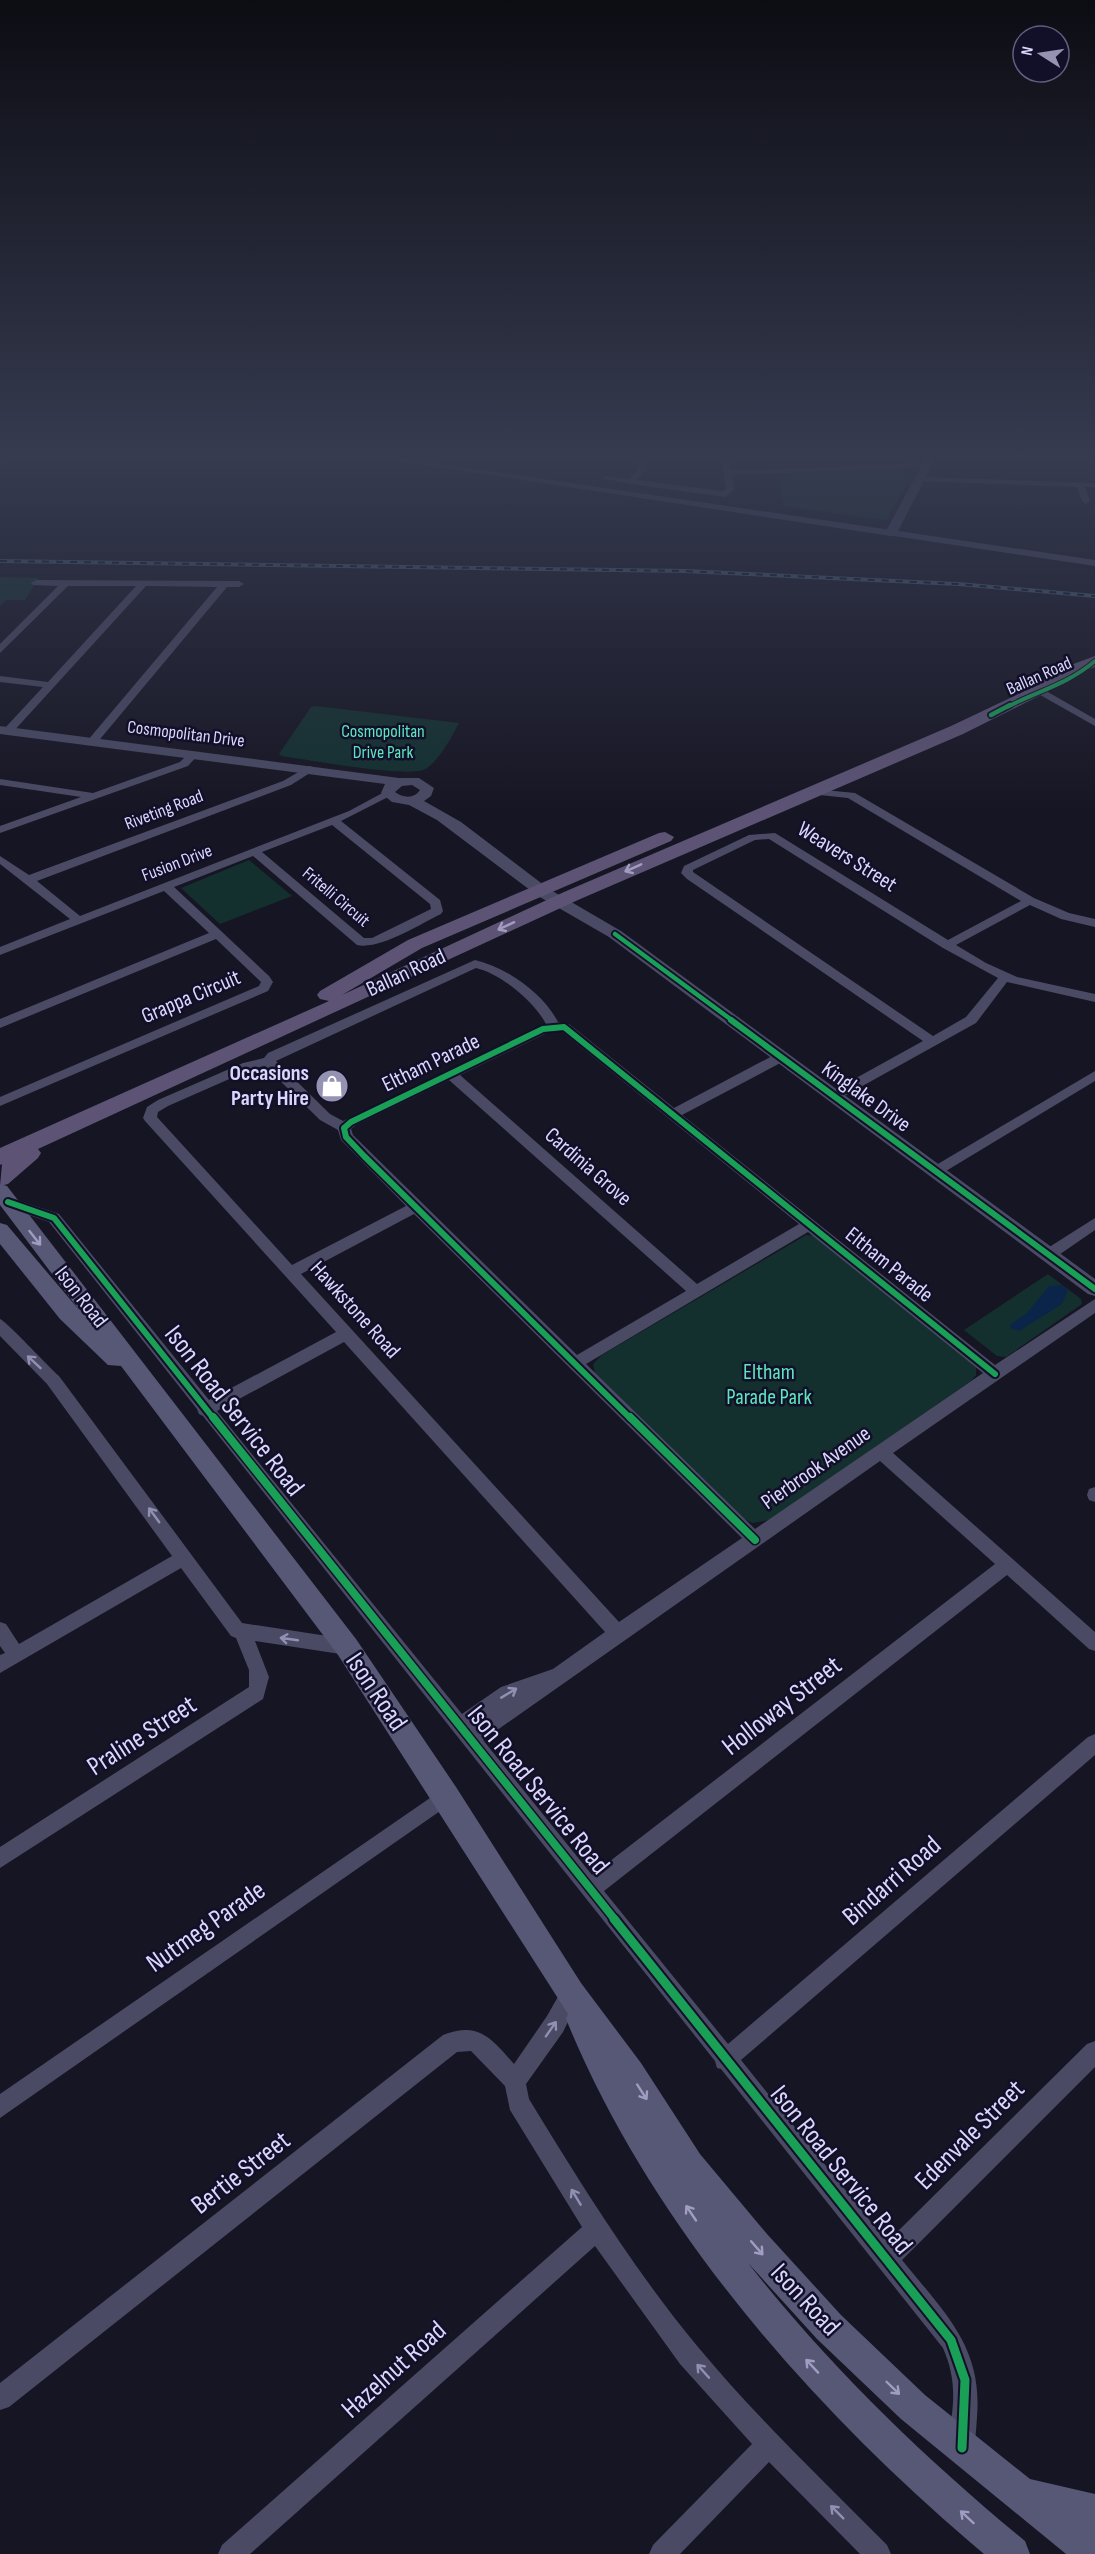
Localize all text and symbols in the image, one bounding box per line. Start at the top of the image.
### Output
north arrow [1011,24,1071,84]
text: N [1018,45,1038,57]
street label: Ballan Road [1003,652,1075,700]
street label: Cosmopolitan Drive [126,716,246,752]
park label: Cosmopolitan Drive Park [341,721,425,763]
street label: Riveting Road [122,785,206,835]
street label: Weavers Street [792,816,902,898]
street label: Fusion Drive [139,840,215,886]
street label: Fritelli Circuit [298,863,374,932]
one-way arrow [625,863,643,874]
one-way arrow [498,920,516,932]
street label: Ballan Road [362,943,450,1003]
street label: Grappa Circuit [137,964,245,1030]
street label: Eltham Parade [378,1028,484,1098]
street label: Kinglake Drive [816,1056,916,1138]
place label: Occasions Party Hire [230,1060,309,1112]
shop icon: Occasions Party Hire [314,1068,350,1104]
street label: Cardinia Grove [539,1122,637,1212]
street label: Eltham Parade [840,1221,938,1309]
one-way arrow [29,1229,42,1245]
street label: Hawkstone Road [304,1256,406,1364]
street label: Ison Road [48,1261,114,1333]
street label: Ison Road Service Road [157,1319,311,1503]
one-way arrow [26,1355,41,1369]
park label: Eltham Parade Park [726,1359,812,1411]
street label: Pierbrook Avenue [756,1420,876,1516]
one-way arrow [148,1507,160,1523]
one-way arrow [279,1634,299,1645]
street label: Ison Road [338,1647,414,1737]
street label: Holloway Street [716,1649,848,1763]
one-way arrow [500,1687,517,1699]
street label: Praline Street [82,1689,202,1783]
street label: Ison Road Service Road [460,1699,616,1881]
street label: Bindarri Road [836,1830,948,1932]
street label: Nutmeg Parade [140,1874,272,1980]
one-way arrow [545,2021,557,2038]
street label: Edenvale Street [908,2073,1032,2197]
street label: Ison Road Service Road [763,2079,919,2261]
one-way arrow [635,2083,648,2100]
street label: Bertie Street [185,2125,297,2221]
one-way arrow [569,2189,581,2206]
one-way arrow [685,2206,697,2222]
one-way arrow [750,2240,764,2255]
street label: Ison Road [764,2257,846,2343]
street label: Hazelnut Road [335,2315,453,2425]
one-way arrow [804,2359,819,2374]
one-way arrow [696,2363,710,2378]
one-way arrow [885,2381,900,2395]
one-way arrow [830,2505,844,2520]
one-way arrow [959,2510,974,2524]

